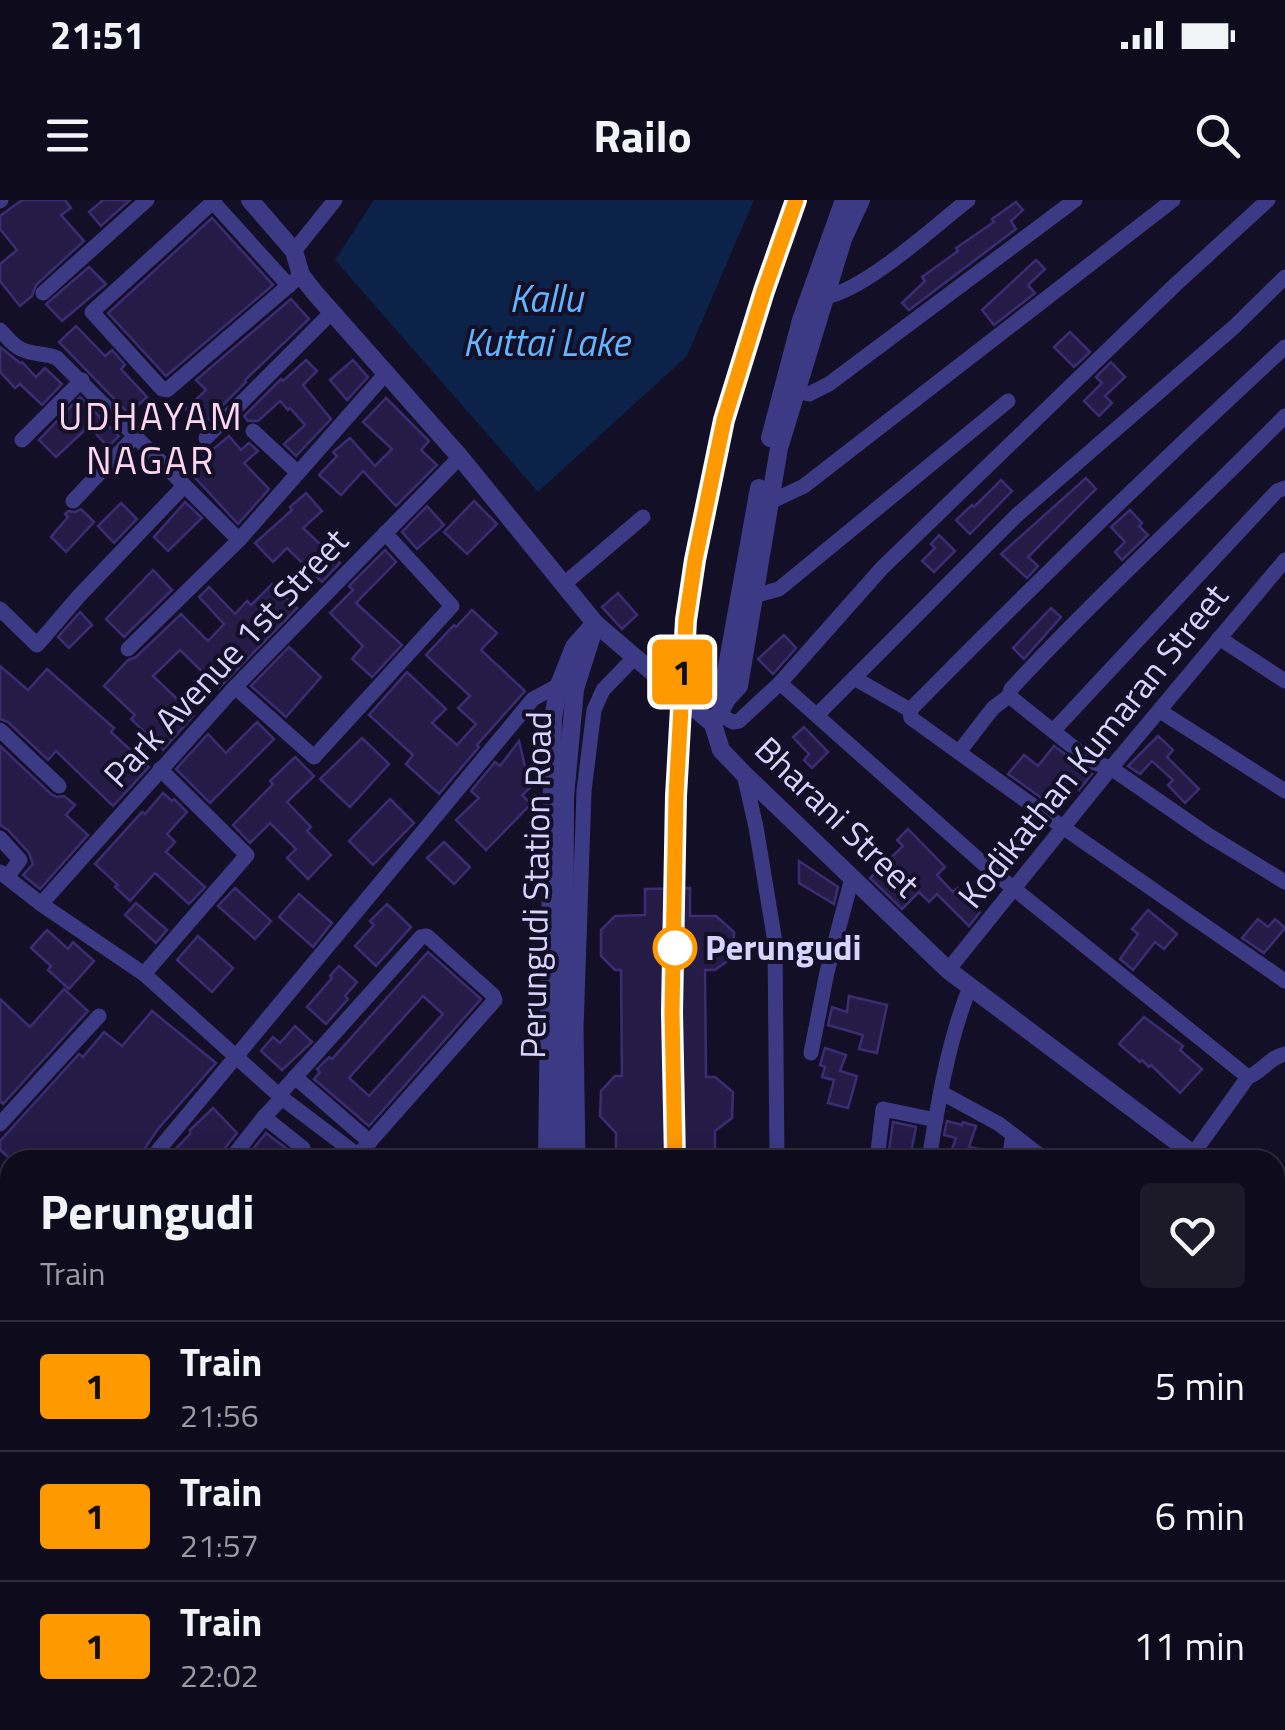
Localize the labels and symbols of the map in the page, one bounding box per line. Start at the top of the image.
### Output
water label: Kallu Kuttai Lake [463,269,632,371]
district label: UDHAYAM NAGAR [58,387,244,489]
street label: Park Avenue 1st Street [90,515,360,799]
street label: Kodikathan Kumaran Street [944,571,1241,920]
line badge: 1 [650,640,714,704]
street label: Perungudi Station Road [505,711,565,1059]
street label: Bharani Street [743,723,933,909]
place label: Perungudi [705,920,862,974]
marker: Perungudi [654,927,696,969]

